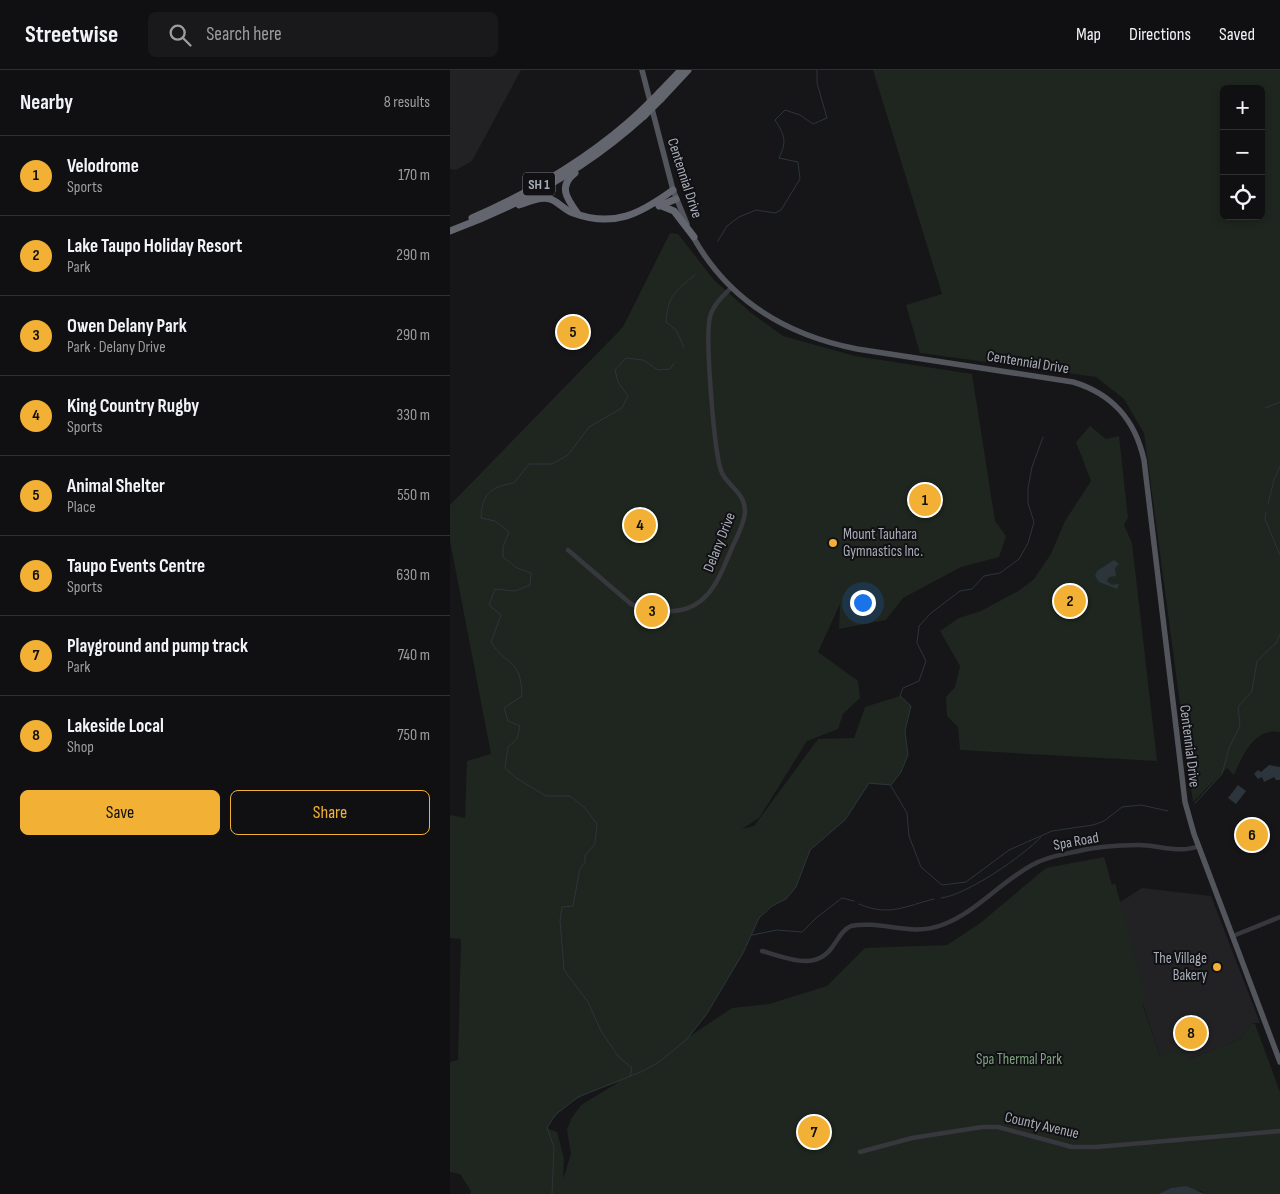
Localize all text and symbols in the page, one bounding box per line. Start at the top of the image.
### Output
search box [148,12,498,57]
text: Streetwise [25,20,118,49]
icon: search [166,21,194,49]
text: Search here [206,23,282,46]
text: Map [1076,24,1101,45]
text: Directions [1129,24,1191,45]
text: Saved [1219,24,1255,45]
map controls [1220,85,1265,220]
button: + [1220,85,1265,130]
text: Nearby [20,90,73,115]
text: 8 results [384,93,430,112]
button: − [1220,130,1265,175]
street label: Centennial Drive [663,136,706,221]
text: Velodrome [67,155,139,178]
text: 1 [33,166,39,185]
text: 170 m [398,166,430,185]
road number: SH 1 [523,172,555,196]
button: locate [1220,175,1265,220]
text: Sports [67,178,102,197]
text: Lake Taupo Holiday Resort [67,235,242,258]
text: 2 [32,246,40,265]
text: 290 m [396,246,430,265]
text: Park [67,258,90,277]
pin: 5 [557,313,589,351]
text: Owen Delany Park [67,315,187,338]
text: 3 [32,326,40,345]
text: 290 m [396,326,430,345]
text: Park · Delany Drive [67,338,166,357]
street label: Centennial Drive [985,347,1070,378]
text: King Country Rugby [67,395,199,418]
text: 4 [32,406,40,425]
text: 330 m [397,406,430,425]
text: Sports [67,418,102,437]
text: Animal Shelter [67,475,165,498]
pin: 1 [909,481,941,519]
text: 5 [32,486,40,505]
text: 550 m [397,486,430,505]
text: Place [67,498,96,517]
pin: 4 [624,506,656,544]
street label: Delany Drive [699,510,740,575]
place label: Mount Tauhara Gymnastics Inc. [843,525,923,561]
marker: Mount Tauhara Gymnastics Inc. [827,537,839,549]
text: Taupo Events Centre [67,555,205,578]
text: 6 [32,566,40,585]
text: 630 m [396,566,430,585]
text: Sports [67,578,102,597]
pin: 2 [1054,582,1086,620]
your location [850,590,876,616]
pin: 3 [636,592,668,630]
text: Playground and pump track [67,635,248,658]
text: 7 [33,646,39,665]
text: 740 m [398,646,430,665]
text: Park [67,658,90,677]
street label: Centennial Drive [1175,704,1204,788]
text: Lakeside Local [67,715,164,738]
text: 8 [32,726,40,745]
text: 750 m [397,726,430,745]
text: Shop [67,738,94,757]
button: Save [20,790,220,835]
button: Share [230,790,430,835]
pin: 6 [1236,816,1268,854]
street label: Spa Road [1052,828,1100,855]
place label: The Village Bakery [1153,949,1207,985]
marker: The Village Bakery [1211,961,1223,973]
pin: 8 [1175,1014,1207,1052]
park label: Spa Thermal Park [976,1050,1062,1069]
street label: County Avenue [1003,1108,1081,1143]
pin: 7 [798,1113,830,1151]

